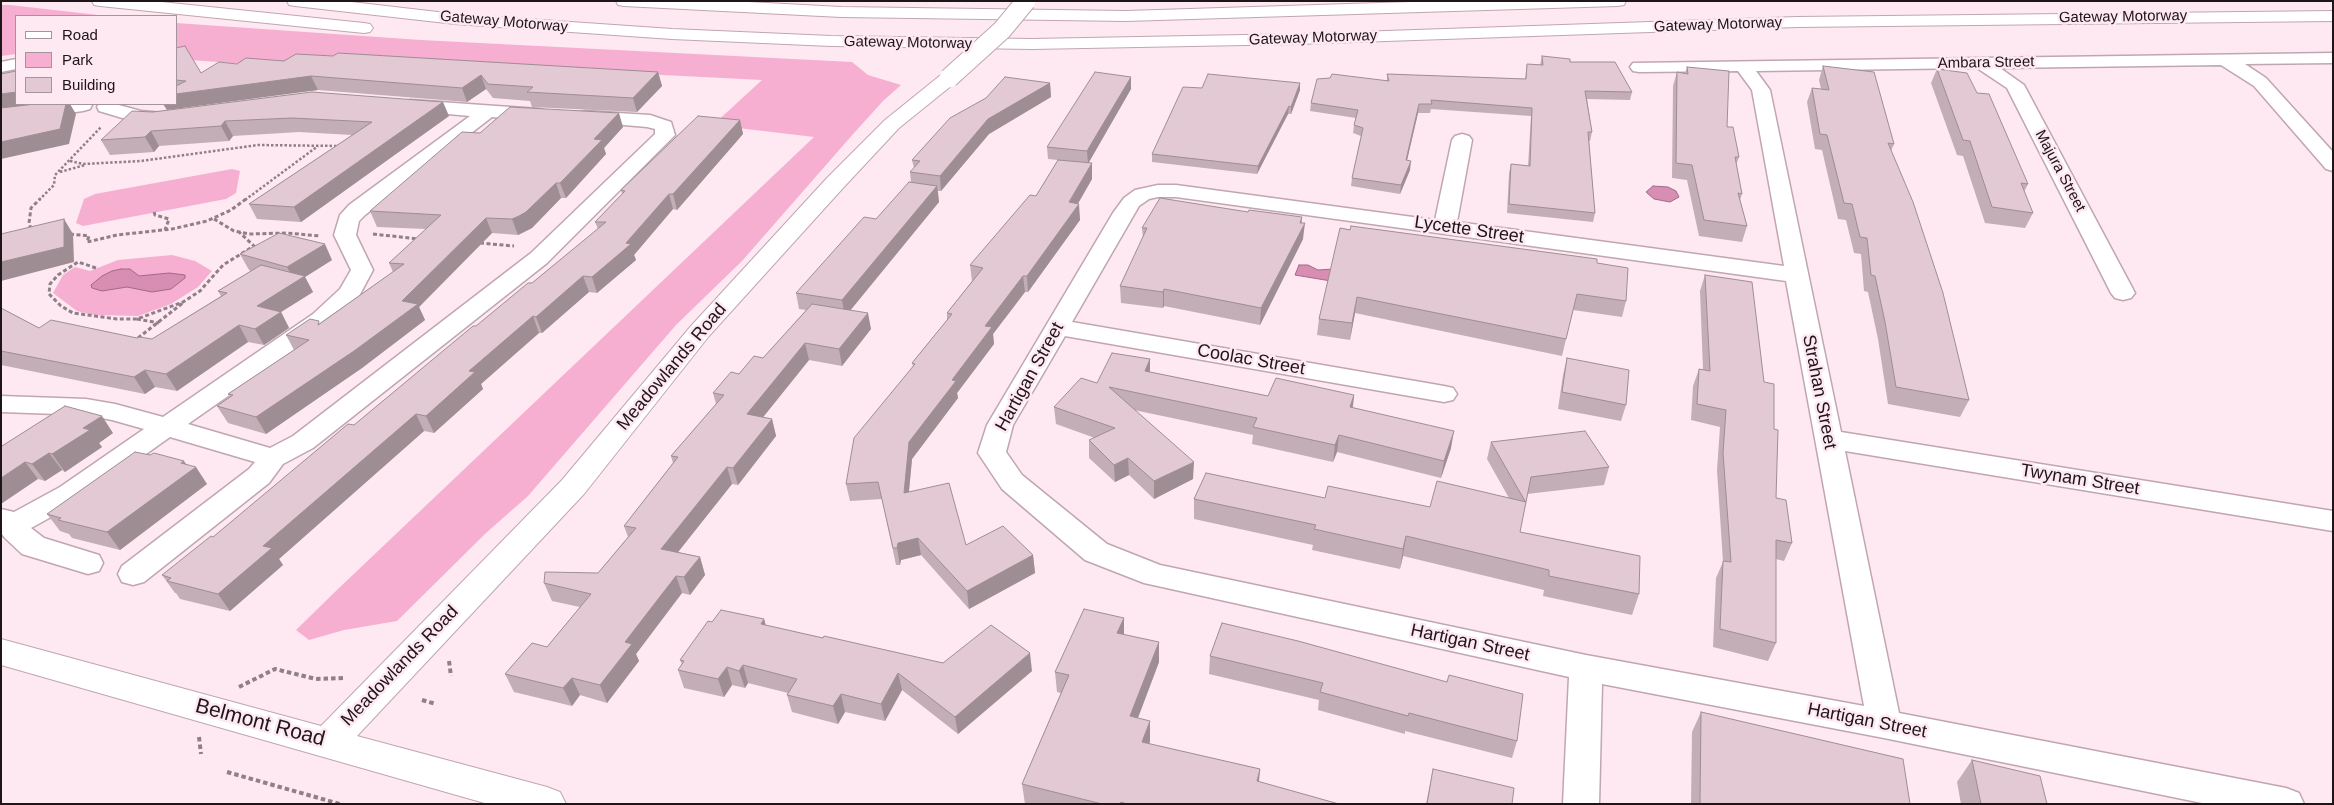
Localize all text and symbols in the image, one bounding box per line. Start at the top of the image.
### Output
street label: Gateway Motorway [439,7,569,37]
street label: Gateway Motorway [2059,7,2187,27]
street label: Gateway Motorway [1654,14,1782,36]
legend [15,15,178,105]
text: Road [62,26,98,43]
street label: Gateway Motorway [1249,27,1377,49]
street label: Gateway Motorway [844,33,972,53]
text: Park [62,51,93,68]
street label: Ambara Street [1937,53,2035,73]
text: Building [62,76,115,93]
street label: Majura Street [2031,127,2089,215]
street label: Lycette Street [1413,212,1525,248]
street label: Meadowlands Road [613,299,731,435]
street label: Hartigan Street [991,319,1069,435]
street label: Strahan Street [1797,333,1841,451]
street label: Coolac Street [1195,340,1307,380]
street label: Twynam Street [2019,460,2141,500]
street label: Meadowlands Road [337,601,463,731]
street label: Hartigan Street [1409,620,1531,666]
street label: Belmont Road [192,694,328,752]
street label: Hartigan Street [1806,699,1928,743]

